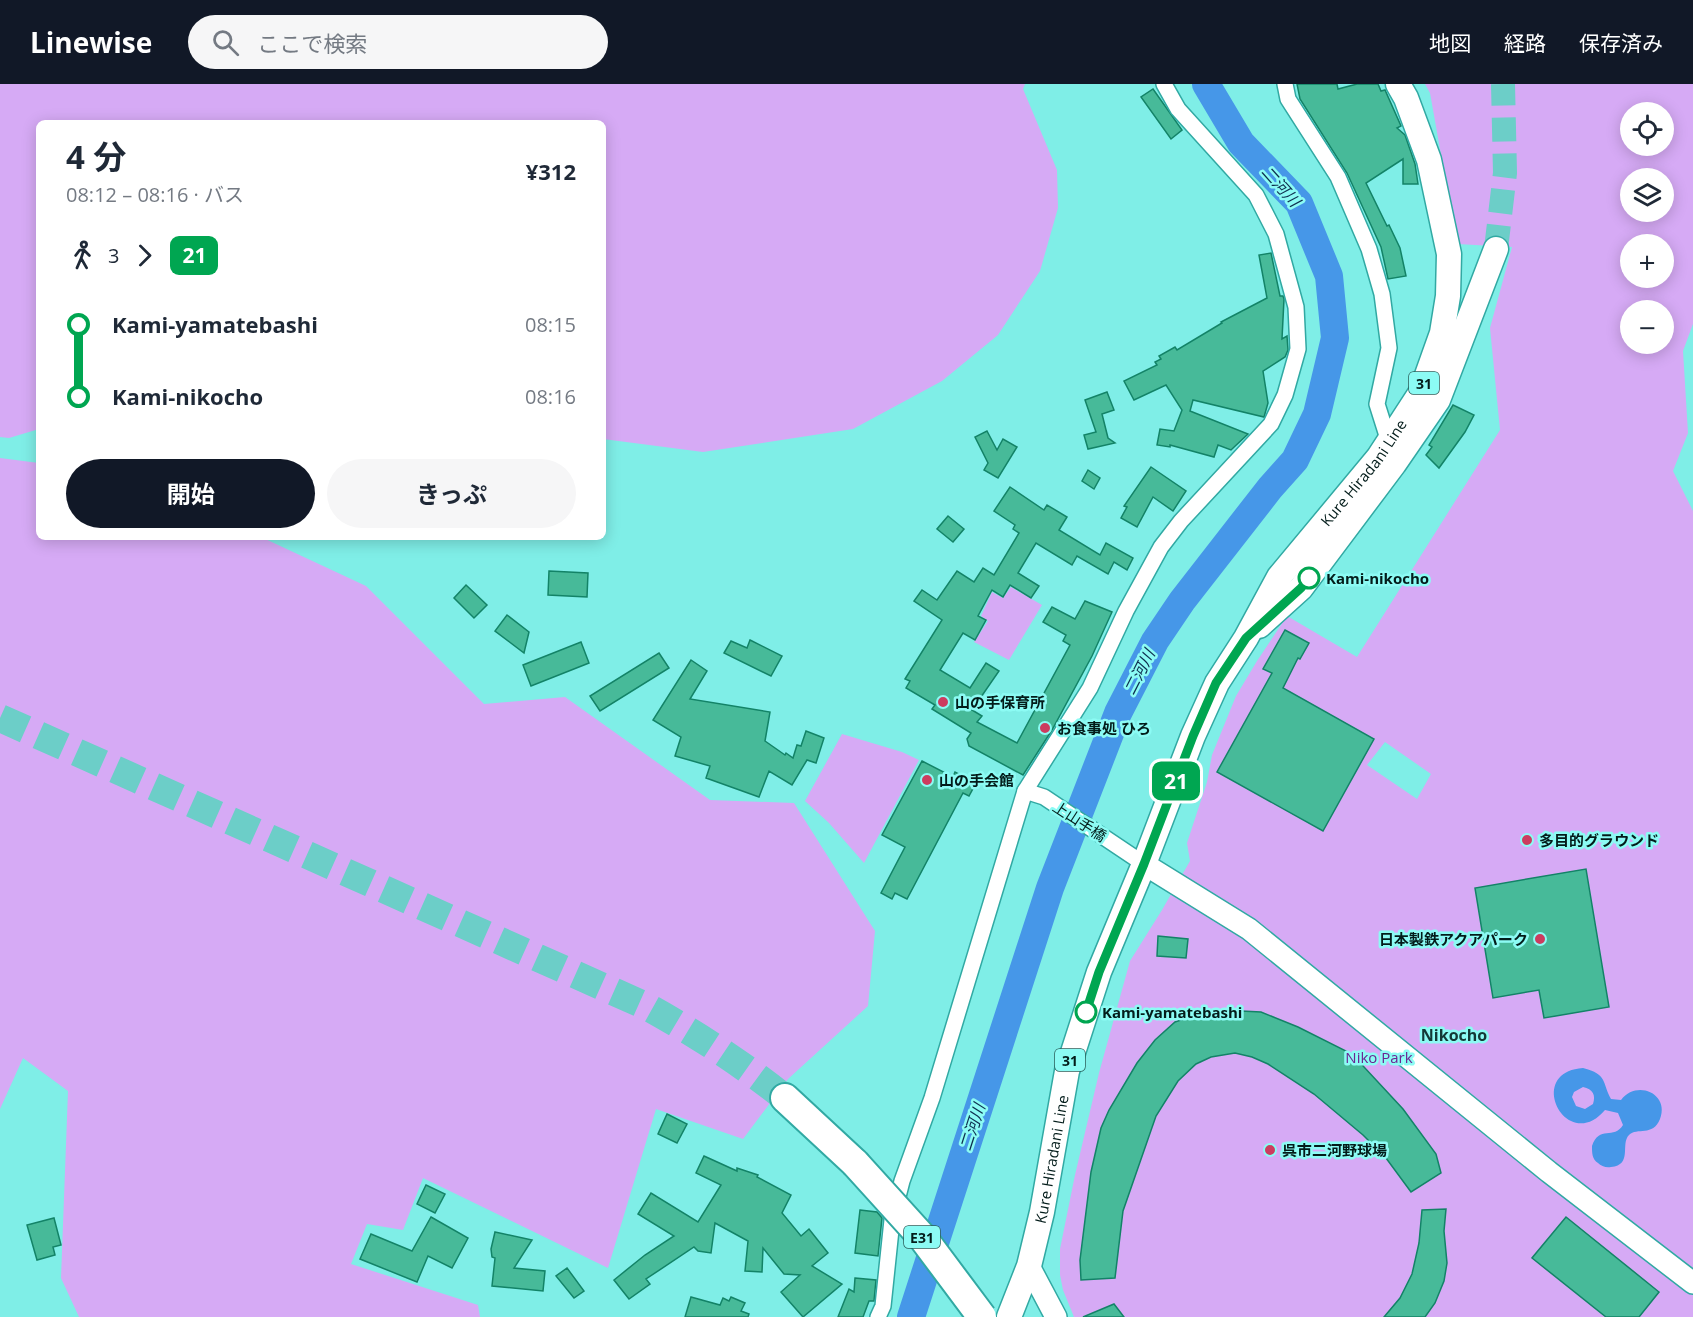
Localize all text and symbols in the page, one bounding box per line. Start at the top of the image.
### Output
search box [188,15,608,69]
text: Linewise [30,23,152,61]
icon: search [209,26,242,59]
text: ここで検索 [257,28,367,58]
text: 地図 [1429,29,1471,57]
text: 経路 [1504,29,1546,57]
text: 保存済み [1579,29,1663,57]
map controls [1620,102,1674,354]
button: locate [1620,102,1674,156]
text: 4 分 [66,134,126,179]
text: ¥312 [526,156,576,186]
water label: 二河川 [1257,161,1307,213]
button: layers [1620,168,1674,222]
text: 08:12 – 08:16 · バス [66,181,244,208]
button: + [1620,234,1674,288]
icon: walk [66,239,99,272]
icon: forward [128,239,161,272]
text: 21 [182,241,206,269]
text: 3 [108,242,119,269]
button: − [1620,300,1674,354]
text: Kami-yamatebashi [112,309,318,339]
text: 08:15 [525,311,576,338]
road number: 31 [1409,372,1439,394]
text: Kami-nikocho [112,381,263,411]
text: 08:16 [525,383,576,410]
street label: Kure Hiradani Line [1316,415,1411,530]
button: 開始 [66,459,315,528]
button: きっぷ [327,459,576,528]
marker: Kami-nikocho [1298,567,1320,589]
place label: Kami-nikocho [1326,568,1429,588]
water label: 二河川 [1118,644,1161,698]
place label: 山の手保育所 [955,692,1045,712]
marker: 山の手保育所 [936,695,950,709]
place label: お食事処 ひろ [1057,718,1151,738]
marker: お食事処 ひろ [1038,721,1052,735]
line badge: 21 [1149,762,1203,800]
text: 21 [1164,767,1188,795]
place label: 山の手会館 [939,770,1014,790]
marker: 山の手会館 [920,773,934,787]
street label: 上山手橋 [1049,796,1111,846]
place label: 多目的グラウンド [1539,830,1659,850]
marker: 多目的グラウンド [1520,833,1534,847]
place label: 日本製鉄アクアパーク [1379,929,1528,949]
marker: 日本製鉄アクアパーク [1533,932,1547,946]
marker: Kami-yamatebashi [1075,1001,1097,1023]
place label: Kami-yamatebashi [1102,1002,1242,1022]
district label: Nikocho [1421,1024,1487,1046]
park label: Niko Park [1345,1047,1413,1067]
road number: 31 [1055,1049,1085,1071]
street label: Kure Hiradani Line [1030,1093,1073,1225]
water label: 二河川 [954,1099,990,1153]
place label: 呉市二河野球場 [1282,1140,1387,1160]
marker: 呉市二河野球場 [1263,1143,1277,1157]
road number: E31 [904,1226,940,1248]

